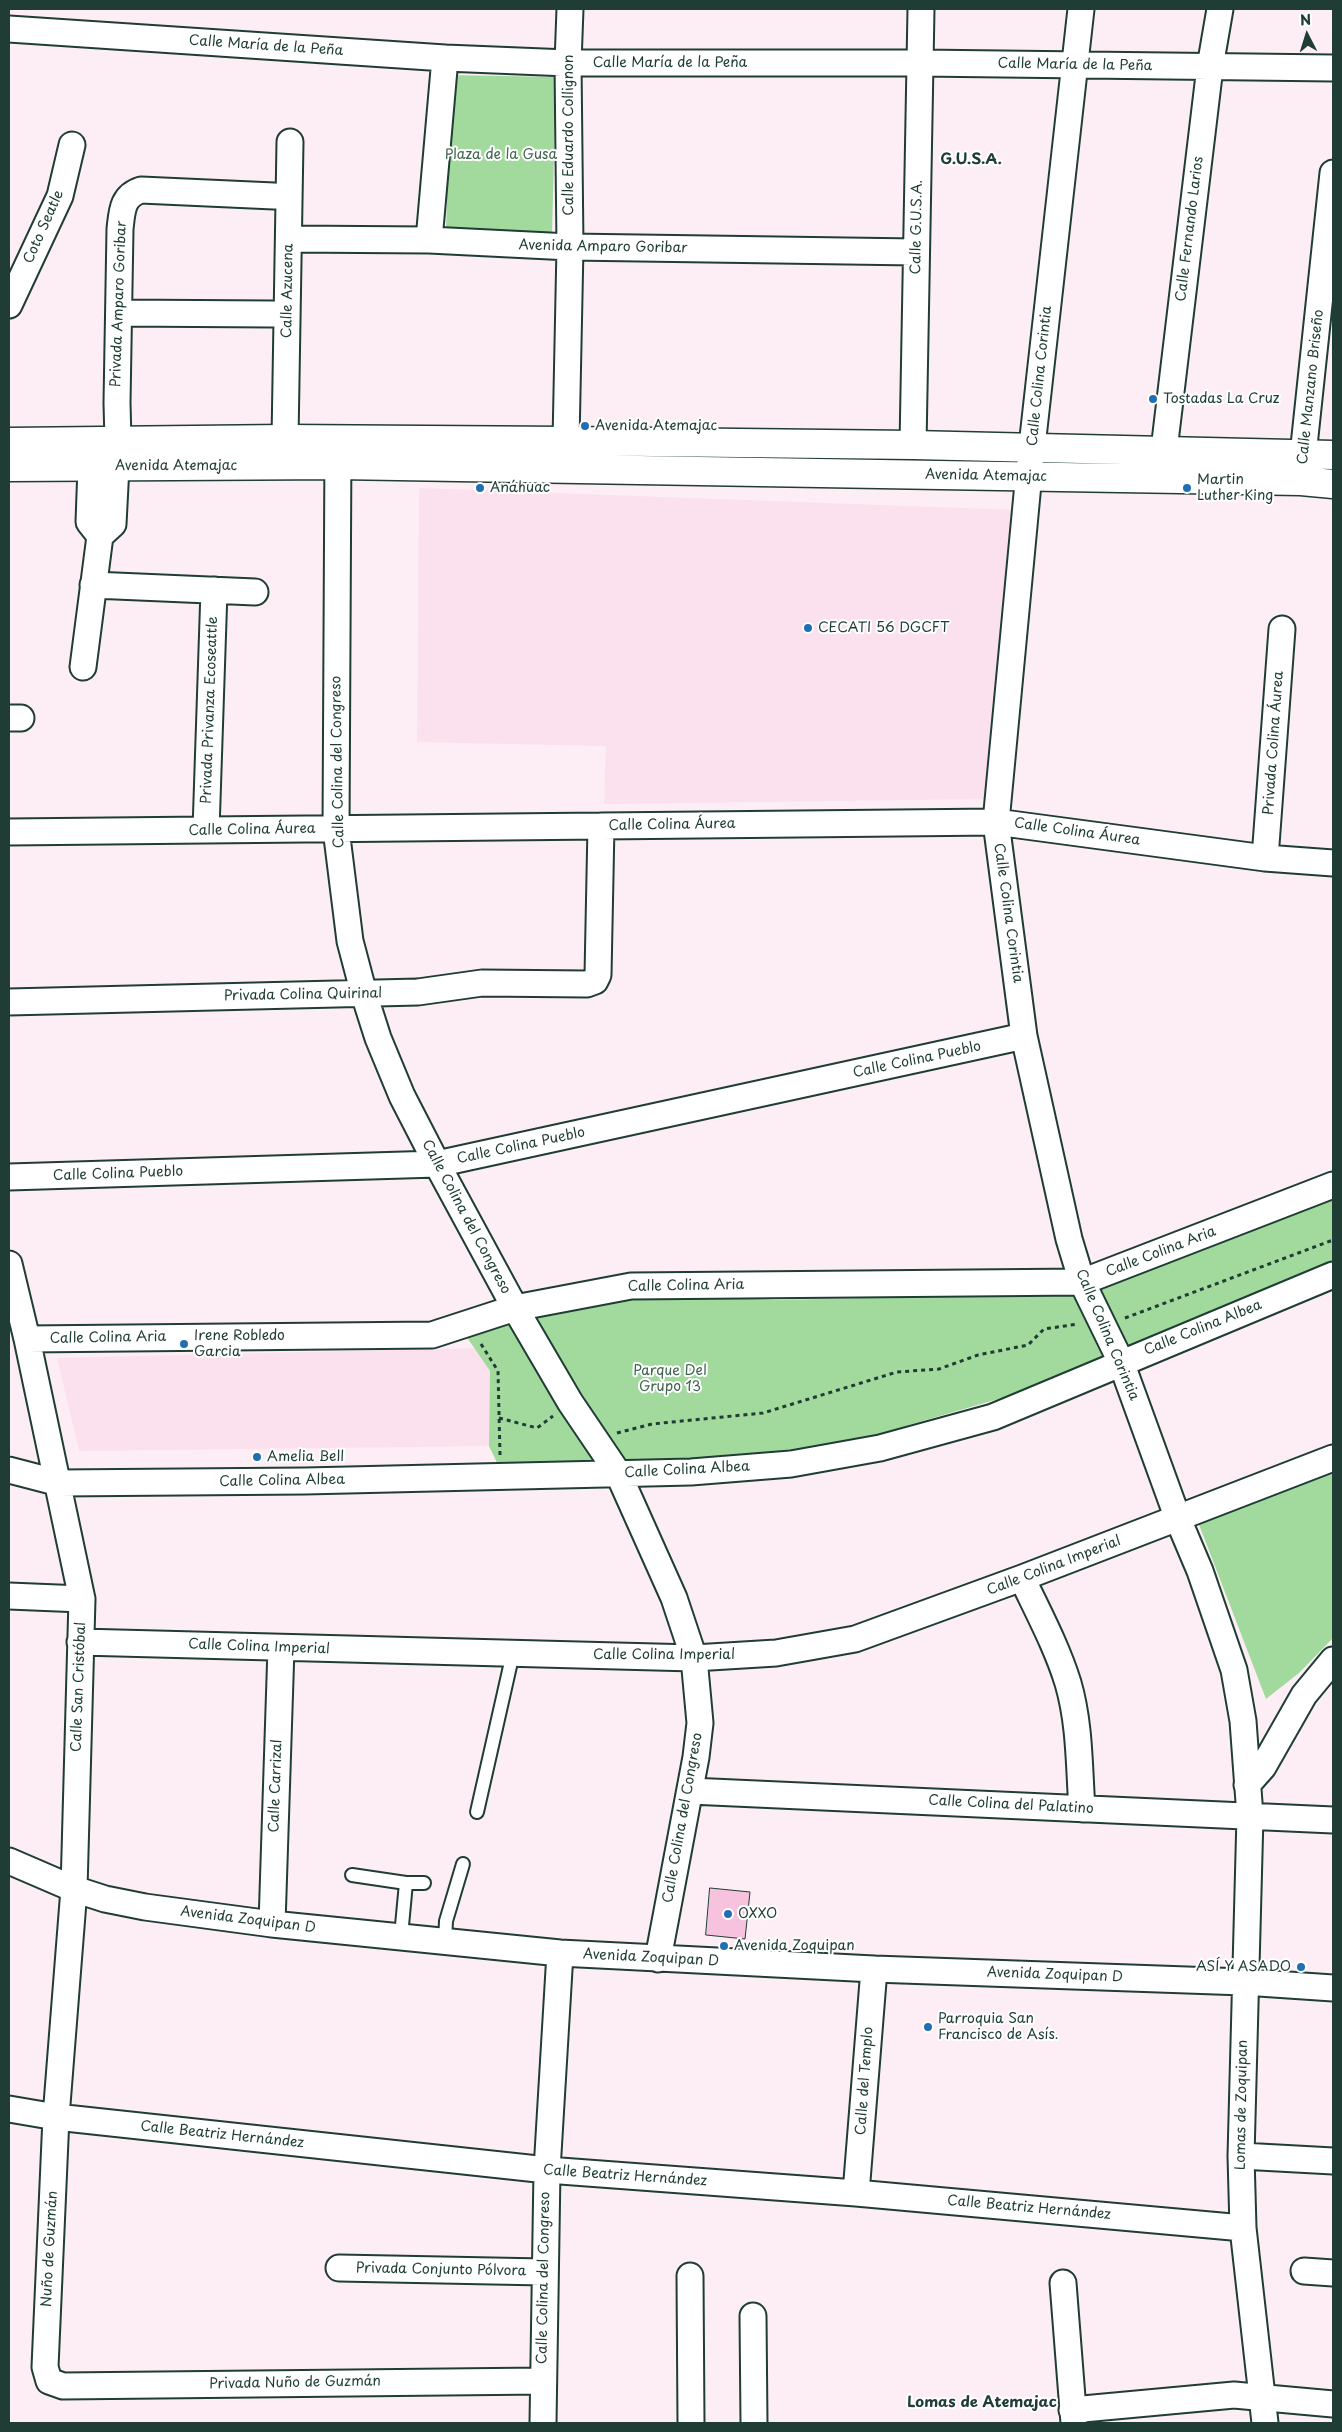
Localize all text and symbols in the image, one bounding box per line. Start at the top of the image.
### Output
text: N [1299,9,1312,31]
north arrow [1282,10,1332,60]
street label: Calle María de la Peña [188,32,344,60]
street label: Calle Eduardo Collignon [561,54,577,216]
street label: Calle María de la Peña [593,55,747,71]
street label: Calle María de la Peña [998,55,1152,75]
park label: Plaza de la Gusa [445,147,557,163]
district label: G.U.S.A. [940,151,1002,169]
street label: Calle Fernando Larios [1173,156,1207,302]
street label: Calle G.U.S.A. [908,179,926,275]
street label: Coto Seatle [20,188,68,266]
street label: Privada Amparo Goribar [108,220,130,388]
street label: Avenida Amparo Goribar [518,237,688,257]
street label: Calle Azucena [279,244,297,338]
street label: Calle Colina Corintia [1024,305,1056,447]
street label: Calle Manzano Briseño [1295,309,1327,465]
place label: Tostadas La Cruz [1163,391,1279,407]
marker: Tostadas La Cruz [1147,393,1159,405]
place label: Avenida Atemajac [595,418,717,434]
marker: Avenida Atemajac [579,420,591,432]
street label: Avenida Atemajac [115,458,237,474]
street label: Avenida Atemajac [925,467,1047,485]
place label: Martin Luther King [1197,472,1273,504]
place label: Anáhuac [490,480,550,496]
marker: Anáhuac [474,482,486,494]
marker: Martin Luther King [1181,482,1193,494]
street label: Privada Privanza Ecoseattle [198,616,222,804]
place label: CECATI 56 DGCFT [818,620,949,636]
marker: CECATI 56 DGCFT [802,622,814,634]
street label: Privada Colina Áurea [1261,670,1287,816]
street label: Calle Colina del Congreso [328,676,348,848]
street label: Calle Colina Áurea [608,815,736,835]
street label: Calle Colina Áurea [1013,815,1141,849]
street label: Calle Colina Áurea [188,820,316,840]
street label: Calle Colina Corintia [990,842,1026,984]
street label: Privada Colina Quirinal [224,985,382,1005]
street label: Calle Colina Pueblo [852,1038,982,1082]
street label: Calle Colina Pueblo [456,1124,586,1168]
street label: Calle Colina del Congreso [418,1137,514,1297]
street label: Calle Colina Pueblo [53,1163,183,1185]
street label: Calle Colina Aria [1104,1223,1218,1281]
street label: Calle Colina Corintia [1072,1267,1142,1403]
street label: Calle Colina Aria [628,1277,744,1295]
street label: Calle Colina Albea [1142,1297,1264,1359]
place label: Irene Robledo Garcia [194,1328,285,1360]
street label: Calle Colina Aria [50,1329,166,1347]
marker: Irene Robledo Garcia [178,1338,190,1350]
park label: Parque Del Grupo 13 [633,1363,707,1395]
place label: Amelia Bell [267,1449,344,1465]
marker: Amelia Bell [251,1451,263,1463]
street label: Calle Colina Albea [624,1458,750,1482]
street label: Calle Colina Albea [219,1472,345,1490]
street label: Calle Colina Imperial [985,1533,1123,1599]
street label: Calle San Cristóbal [68,1622,90,1752]
street label: Calle Colina Imperial [188,1636,330,1658]
street label: Calle Colina Imperial [593,1647,735,1663]
street label: Calle Colina del Congreso [660,1732,706,1904]
street label: Calle Carrizal [266,1739,286,1833]
street label: Calle Colina del Palatino [928,1792,1094,1818]
street label: Avenida Zoquipan D [179,1903,317,1937]
place label: OXXO [738,1906,777,1922]
marker: OXXO [722,1908,734,1920]
place label: Avenida Zoquipan [734,1938,855,1954]
marker: Avenida Zoquipan [718,1940,730,1952]
street label: Avenida Zoquipan D [583,1946,719,1970]
place label: ASÍ Y ASADO [1196,1959,1291,1975]
marker: ASÍ Y ASADO [1295,1961,1307,1973]
street label: Avenida Zoquipan D [987,1964,1123,1986]
place label: Parroquia San Francisco de Asís. [938,2011,1058,2044]
marker: Parroquia San Francisco de Asís. [922,2021,934,2033]
street label: Calle del Templo [853,2026,877,2136]
street label: Lomas de Zoquipan [1232,2040,1252,2170]
street label: Calle Beatriz Hernández [139,2118,305,2152]
street label: Calle Beatriz Hernández [543,2162,707,2190]
street label: Nuño de Guzmán [39,2191,61,2307]
street label: Calle Colina del Congreso [534,2192,554,2364]
street label: Calle Beatriz Hernández [946,2192,1112,2224]
street label: Privada Conjunto Pólvora [356,2260,526,2280]
street label: Privada Nuño de Guzmán [209,2373,381,2393]
district label: Lomas de Atemajac [907,2394,1057,2412]

